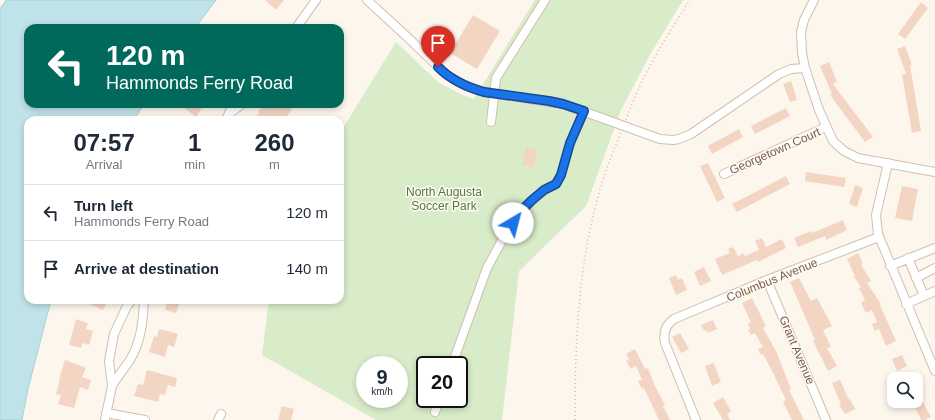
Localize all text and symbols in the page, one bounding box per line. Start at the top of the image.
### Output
pin [421,26,455,67]
icon: arrive [427,32,449,54]
icon: left [40,40,92,92]
text: 120 m [106,40,185,71]
text: Hammonds Ferry Road [106,73,293,93]
street label: Georgetown Court [727,124,823,177]
text: 07:57 [73,129,135,156]
text: 1 [188,129,201,156]
text: 260 [255,129,295,156]
text: Arrival [86,157,123,172]
text: min [184,157,205,172]
text: m [269,157,280,172]
park label: North Augusta Soccer Park [406,185,482,213]
text: Turn left [74,197,133,214]
icon: left [40,202,62,224]
position arrow [492,202,534,244]
text: 120 m [286,204,328,221]
text: Hammonds Ferry Road [74,214,209,229]
street label: Columbus Avenue [724,255,820,305]
icon: arrive [40,258,62,280]
text: Arrive at destination [74,260,219,277]
text: 140 m [286,260,328,277]
street label: Grant Avenue [776,314,818,387]
speed limit sign: 20 [416,356,468,408]
text: 9 [376,366,388,388]
map controls [887,372,923,408]
button: search [887,372,923,408]
text: km/h [371,386,393,397]

